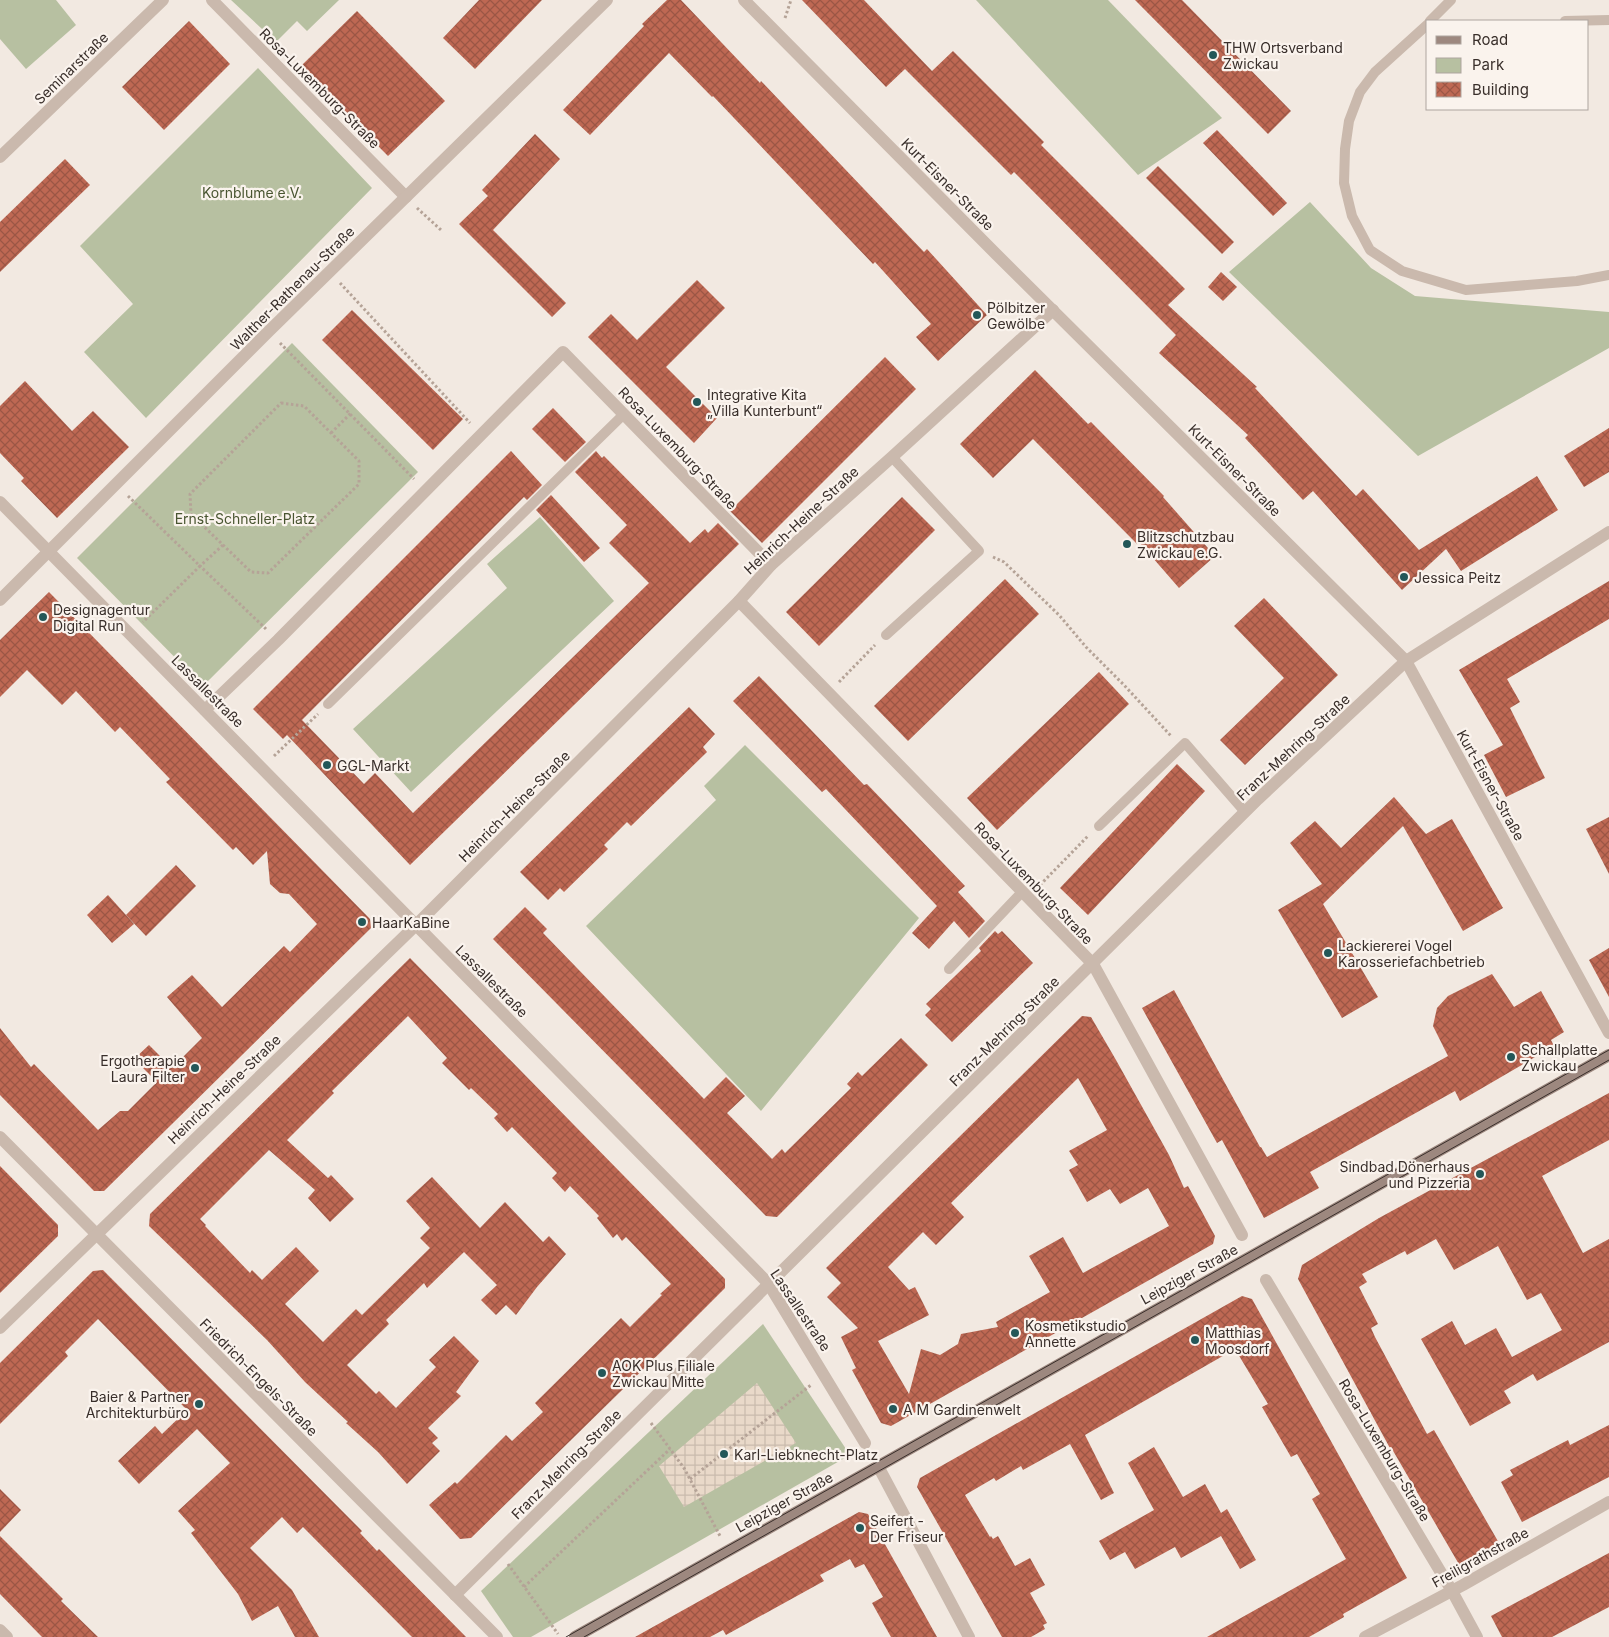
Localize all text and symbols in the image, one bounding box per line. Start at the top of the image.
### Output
legend [1426,20,1589,110]
street label: Rosa-Luxemburg-Straße [256,24,384,152]
street label: Seminarstraße [31,29,111,107]
text: Road [1472,30,1508,49]
place label: THW Ortsverband Zwickau [1223,39,1343,72]
marker: THW Ortsverband Zwickau [1207,49,1219,61]
text: Park [1472,55,1505,74]
text: Building [1472,80,1529,99]
street label: Kurt-Eisner-Straße [898,134,998,234]
park label: Kornblume e.V. [202,184,302,201]
street label: Walther-Rathenau-Straße [226,222,358,354]
place label: Pölbitzer Gewölbe [987,299,1045,332]
marker: Pölbitzer Gewölbe [971,309,983,321]
street label: Rosa-Luxemburg-Straße [615,383,741,513]
place label: Integrative Kita „Villa Kunterbunt“ [707,386,822,419]
marker: Integrative Kita „Villa Kunterbunt“ [691,396,703,408]
street label: Kurt-Eisner-Straße [1185,420,1285,520]
street label: Heinrich-Heine-Straße [740,463,862,577]
park label: Ernst-Schneller-Platz [175,510,315,527]
place label: Blitzschutzbau Zwickau e.G. [1137,528,1234,561]
marker: Blitzschutzbau Zwickau e.G. [1121,538,1133,550]
place label: Jessica Peitz [1414,569,1501,586]
marker: Jessica Peitz [1398,571,1410,583]
place label: Designagentur Digital Run [53,601,150,634]
marker: Designagentur Digital Run [37,611,49,623]
street label: Lassallestraße [168,651,248,731]
street label: Franz-Mehring-Straße [1233,690,1353,804]
street label: Kurt-Eisner-Straße [1454,727,1528,843]
street label: Heinrich-Heine-Straße [455,747,573,865]
place label: GGL-Markt [337,757,410,774]
marker: GGL-Markt [321,759,333,771]
street label: Rosa-Luxemburg-Straße [971,818,1097,948]
place label: HaarKaBine [372,914,450,931]
marker: HaarKaBine [356,916,368,928]
place label: Lackiererei Vogel Karosseriefachbetrieb [1338,937,1485,970]
street label: Lassallestraße [452,941,532,1021]
marker: Lackiererei Vogel Karosseriefachbetrieb [1322,947,1334,959]
street label: Franz-Mehring-Straße [946,973,1062,1089]
street label: Heinrich-Heine-Straße [164,1031,284,1147]
place label: Schallplatte Zwickau [1521,1041,1598,1074]
marker: Schallplatte Zwickau [1505,1051,1517,1063]
place label: Ergotherapie Laura Filter [100,1052,185,1085]
marker: Ergotherapie Laura Filter [189,1062,201,1074]
place label: Sindbad Dönerhaus und Pizzeria [1339,1158,1470,1191]
marker: Sindbad Dönerhaus und Pizzeria [1474,1168,1486,1180]
street label: Leipziger Straße [1137,1240,1241,1308]
street label: Lassallestraße [767,1266,835,1354]
street label: Friedrich-Engels-Straße [197,1315,321,1439]
place label: Kosmetikstudio Annette [1025,1317,1126,1350]
place label: Matthias Moosdorf [1205,1324,1269,1357]
marker: Kosmetikstudio Annette [1009,1327,1021,1339]
marker: Matthias Moosdorf [1189,1334,1201,1346]
place label: AOK Plus Filiale Zwickau Mitte [612,1357,715,1390]
marker: AOK Plus Filiale Zwickau Mitte [596,1367,608,1379]
street label: Rosa-Luxemburg-Straße [1336,1376,1434,1524]
place label: Baier & Partner Architekturbüro [86,1388,189,1421]
marker: Baier & Partner Architekturbüro [193,1398,205,1410]
place label: A M Gardinenwelt [903,1401,1021,1418]
marker: A M Gardinenwelt [887,1403,899,1415]
street label: Franz-Mehring-Straße [508,1406,624,1522]
place label: Karl-Liebknecht-Platz [734,1446,878,1463]
marker: Karl-Liebknecht-Platz [718,1448,730,1460]
street label: Leipziger Straße [732,1468,836,1536]
place label: Seifert - Der Friseur [870,1512,943,1545]
marker: Seifert - Der Friseur [854,1522,866,1534]
street label: Freiligrathstraße [1429,1523,1531,1591]

